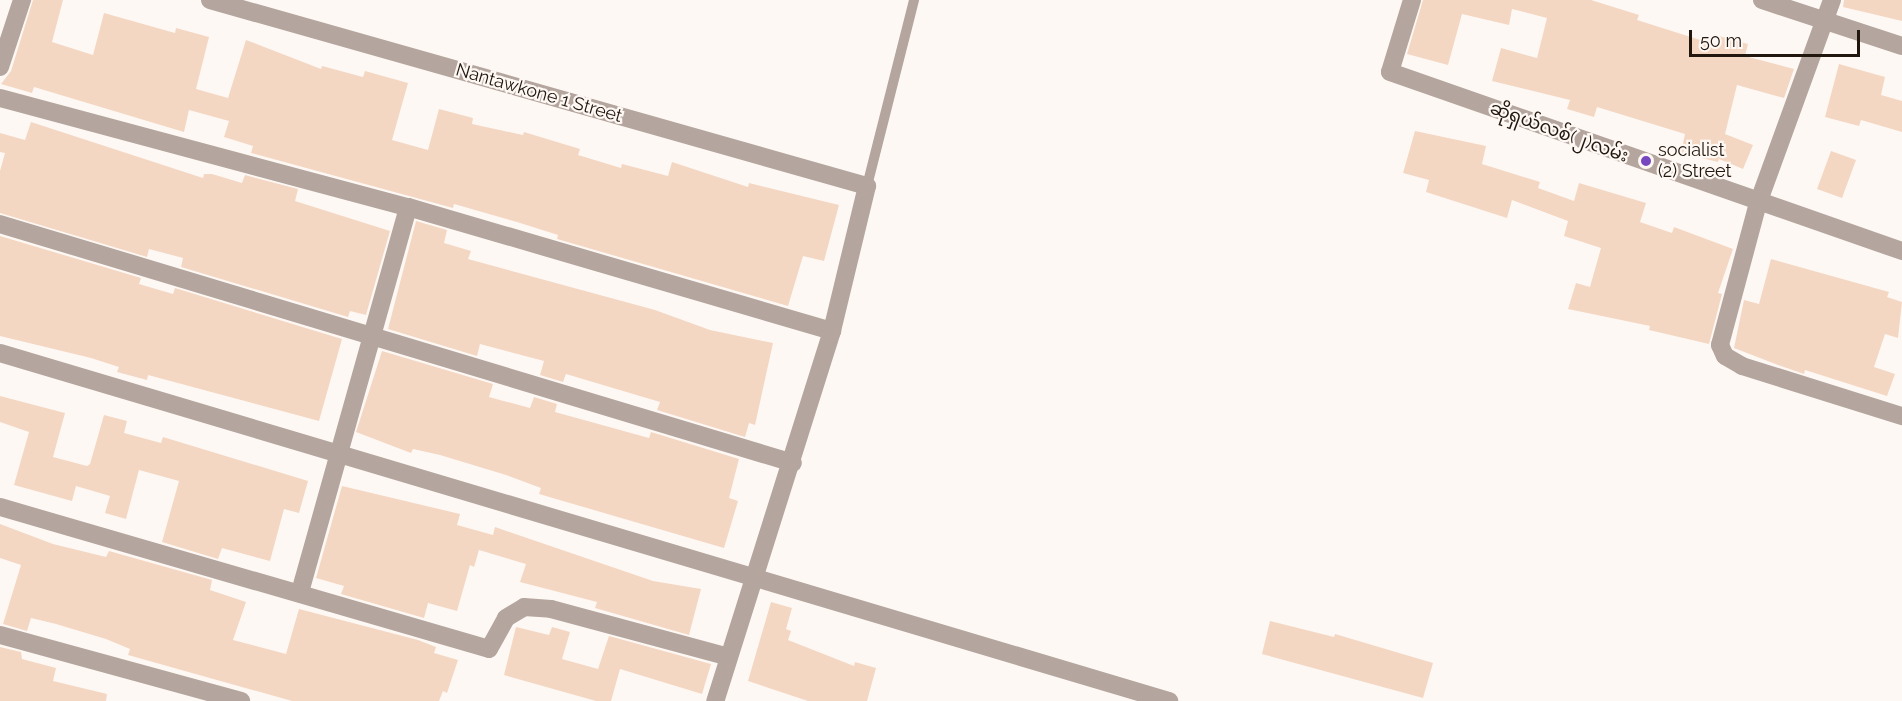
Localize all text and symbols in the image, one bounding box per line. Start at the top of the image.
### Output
scale bar [1692,18,1863,56]
text: 50 m [1700,30,1742,51]
street label: Nantawkone 1 Street [453,59,625,127]
street label: ဆိုရှယ်လစ်(၂)လမ်း [1487,97,1631,167]
place label: socialist (2) Street [1658,140,1732,182]
marker: socialist (2) Street [1639,154,1653,168]

